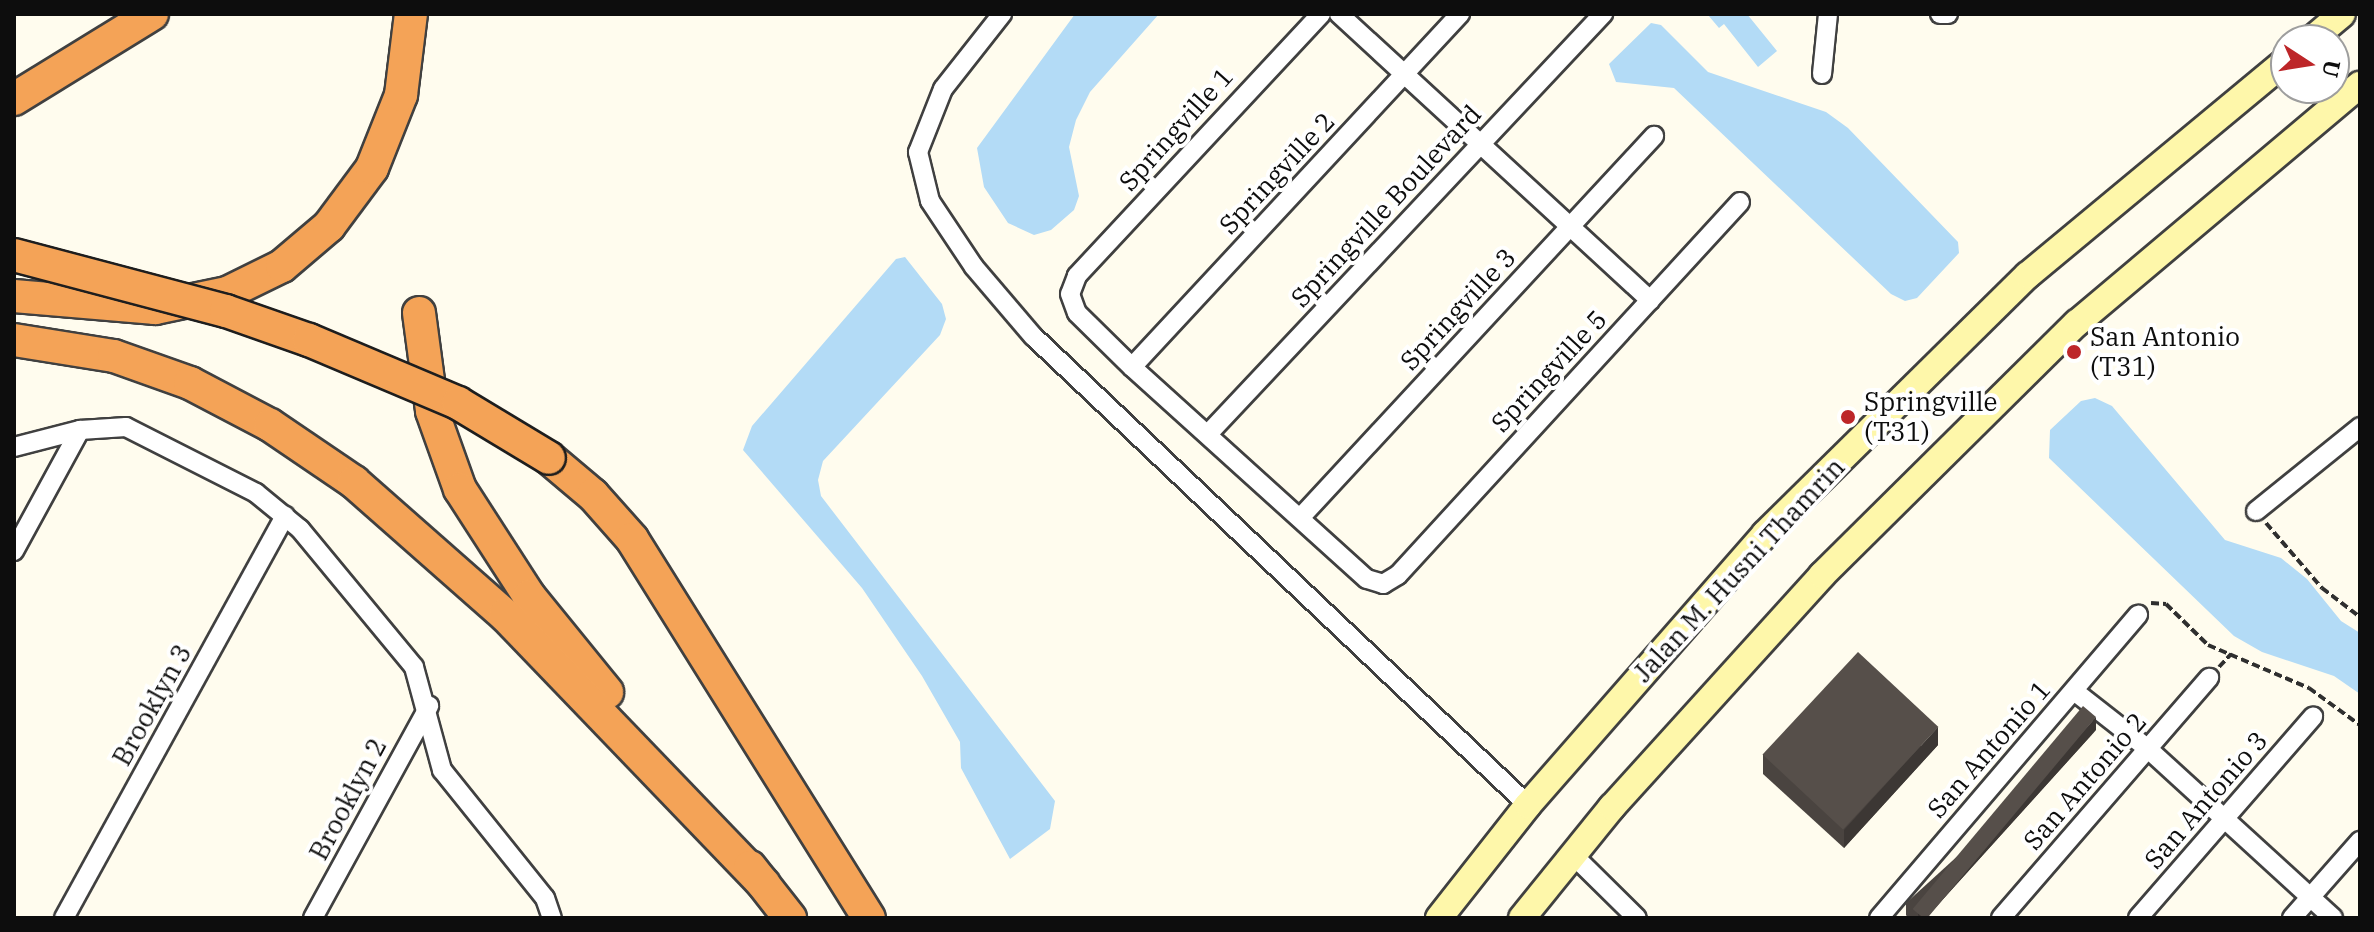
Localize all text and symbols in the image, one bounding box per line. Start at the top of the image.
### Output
north arrow [2270,24,2350,104]
text: U [2316,57,2348,80]
street label: Springville 1 [1113,61,1239,197]
street label: Springville Boulevard [1284,99,1488,313]
street label: Springville 2 [1213,106,1341,240]
street label: Springville 3 [1394,242,1522,376]
street label: Springville 5 [1485,304,1613,438]
place label: San Antonio (T31) [2090,321,2240,382]
marker: San Antonio (T31) [2065,343,2083,361]
place label: Springville (T31) [1864,386,1997,448]
marker: Springville (T31) [1839,408,1857,426]
street label: Jalan M. Husni Thamrin [1627,452,1851,688]
street label: Brooklyn 3 [106,639,198,771]
street label: San Antonio 1 [1921,674,2057,824]
street label: San Antonio 2 [2017,706,2153,856]
street label: San Antonio 3 [2138,725,2274,875]
street label: Brooklyn 2 [303,733,393,865]

